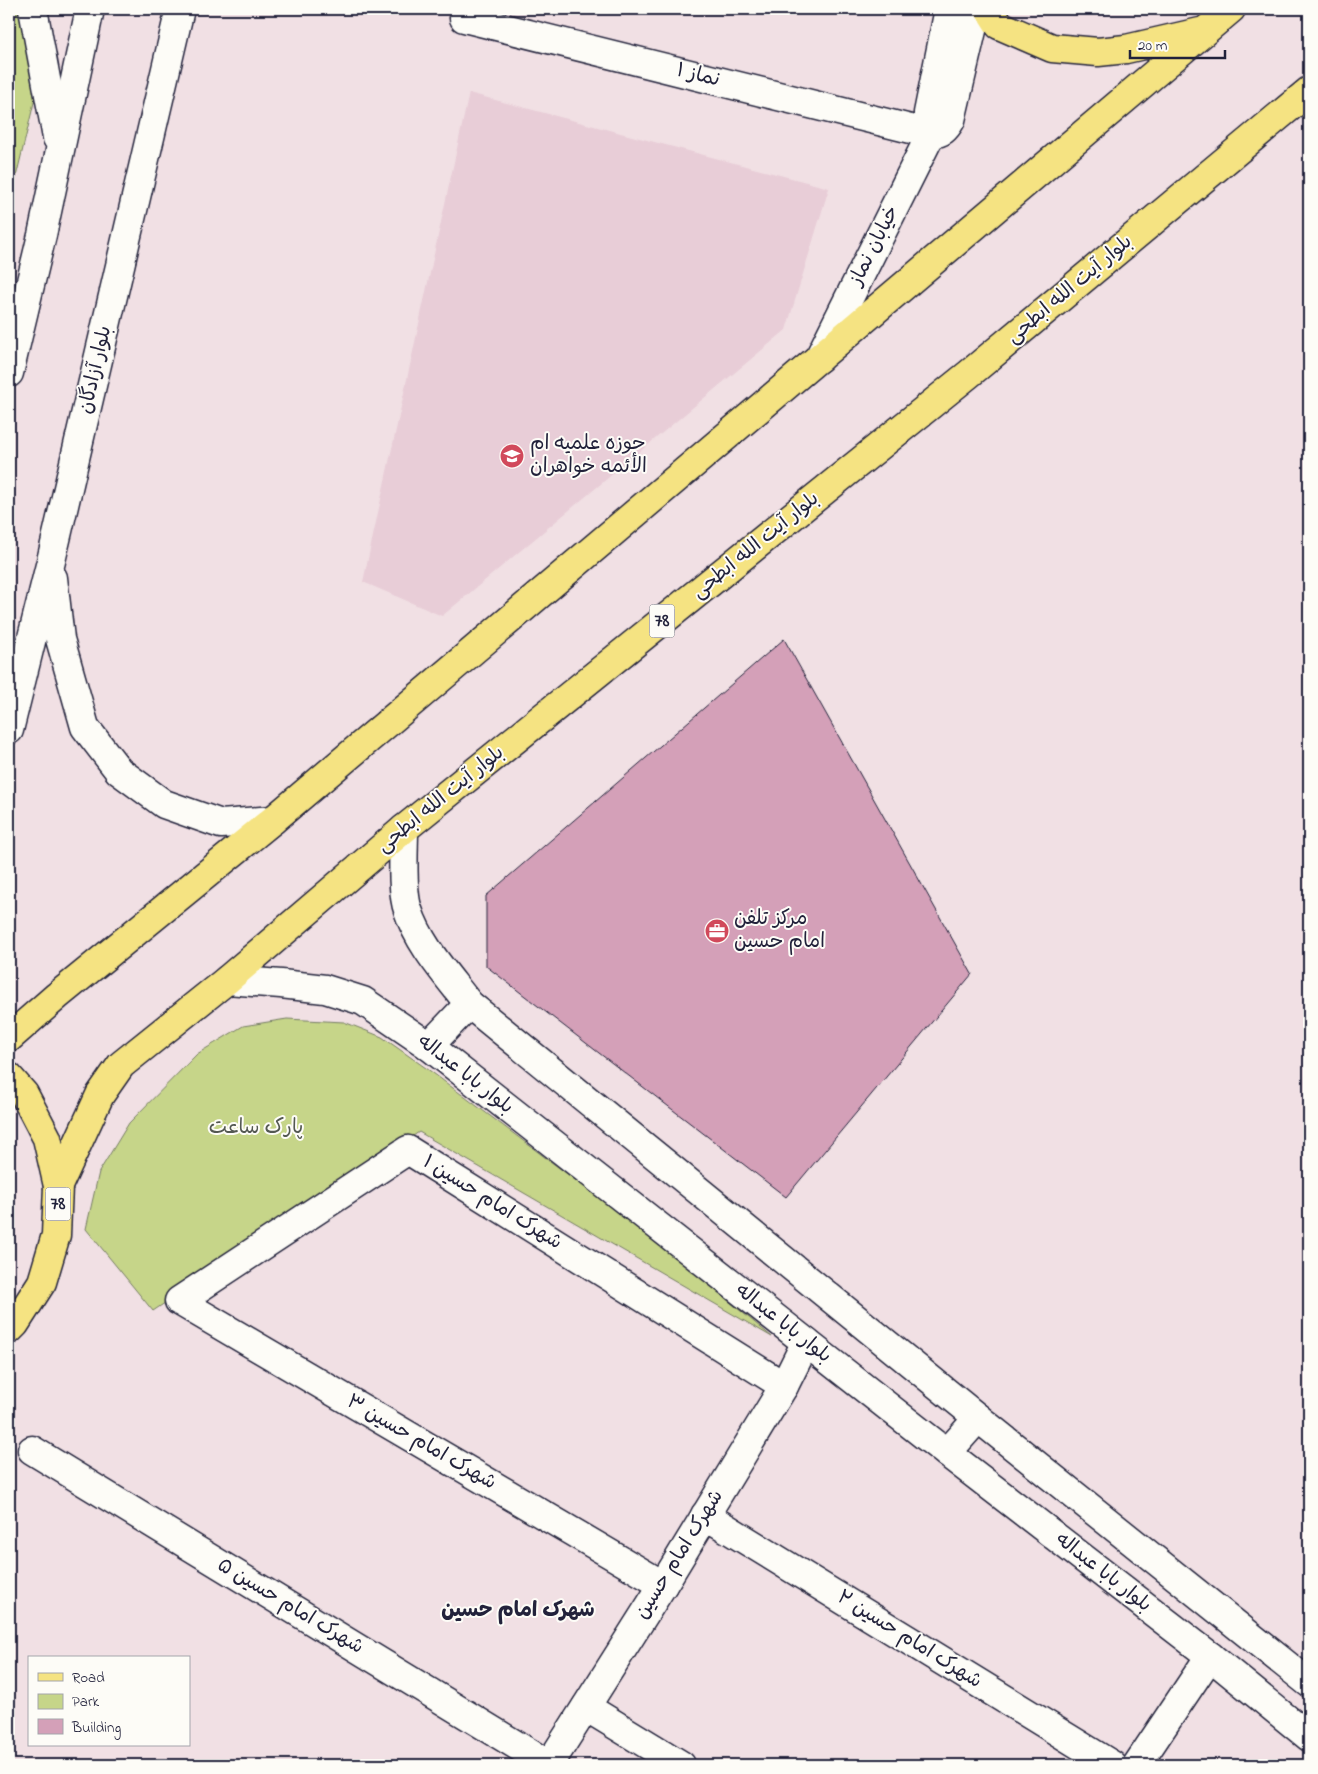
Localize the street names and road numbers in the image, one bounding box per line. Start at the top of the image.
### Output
street label: نماز ۱ [673,57,723,95]
street label: خیابان نماز [842,201,907,293]
street label: بلوار آیت الله ابطحی [1001,228,1139,352]
street label: بلوار آزادگان [72,323,120,417]
street label: بلوار آیت الله ابطحی [686,485,826,607]
road number: 78 [650,604,674,638]
street label: بلوار آیت الله ابطحی [371,739,511,861]
street label: بلوار بابا عبداله [411,1028,519,1122]
street label: شهرک امام حسین ۱ [416,1148,568,1258]
road number: 78 [46,1188,70,1220]
street label: بلوار بابا عبداله [729,1277,837,1371]
street label: شهرک امام حسین ۳ [340,1388,502,1498]
street label: شهرک امام حسین [629,1485,731,1625]
street label: بلوار بابا عبداله [1049,1526,1157,1620]
street label: شهرک امام حسین ۵ [211,1552,369,1662]
street label: شهرک امام حسین ۲ [831,1584,987,1696]

